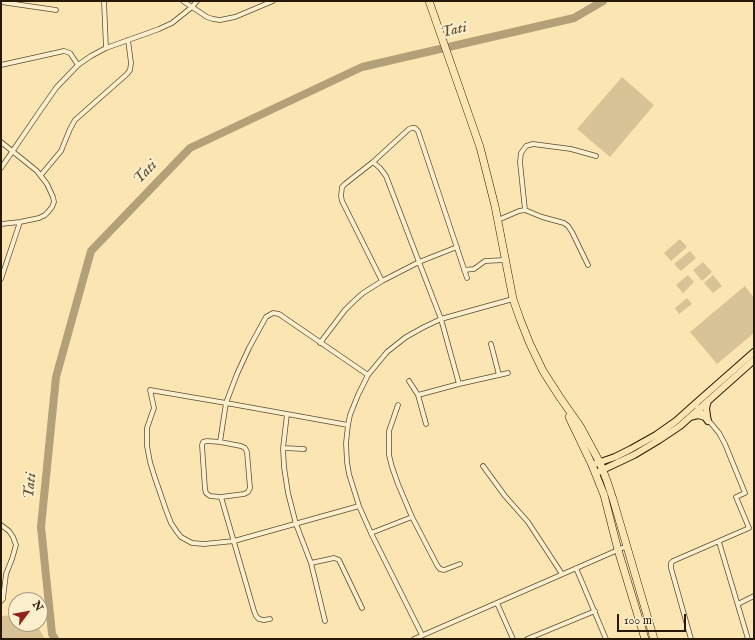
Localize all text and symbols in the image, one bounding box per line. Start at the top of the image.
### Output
water label: Tati [439,19,469,43]
water label: Tati [130,157,162,189]
water label: Tati [21,472,41,500]
north arrow [8,592,48,632]
text: N [29,598,46,614]
scale bar [619,606,688,632]
text: 100 m [624,613,652,628]

